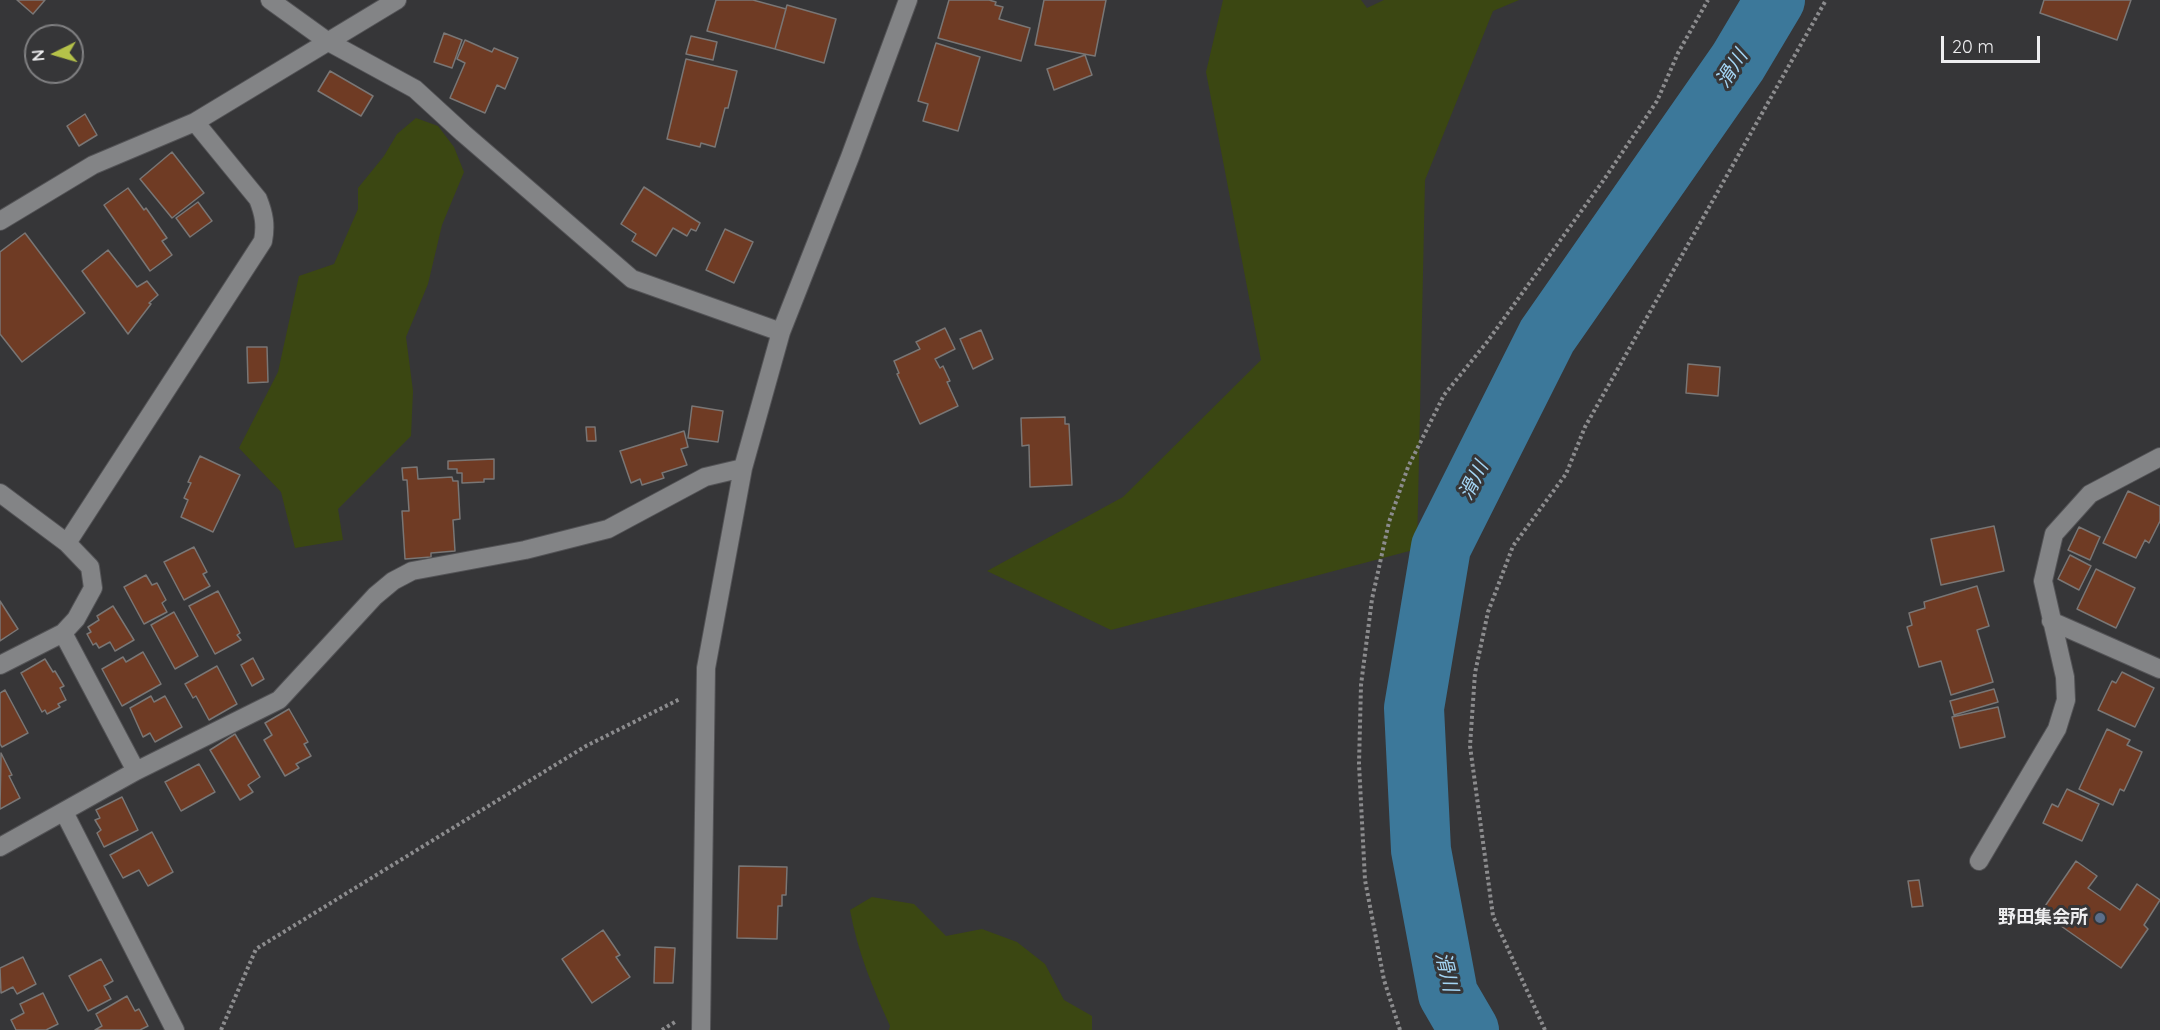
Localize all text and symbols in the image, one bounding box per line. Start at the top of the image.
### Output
north arrow [24,24,84,84]
scale bar [1944,24,2043,62]
text: 20 m [1952,35,1994,58]
water label: 滑川 [1711,46,1753,92]
text: N [28,49,49,62]
water label: 滑川 [1454,458,1494,504]
place label: 野田集会所 [1998,907,2088,929]
marker: 野田集会所 [2093,911,2107,925]
water label: 滑川 [1430,950,1462,994]

